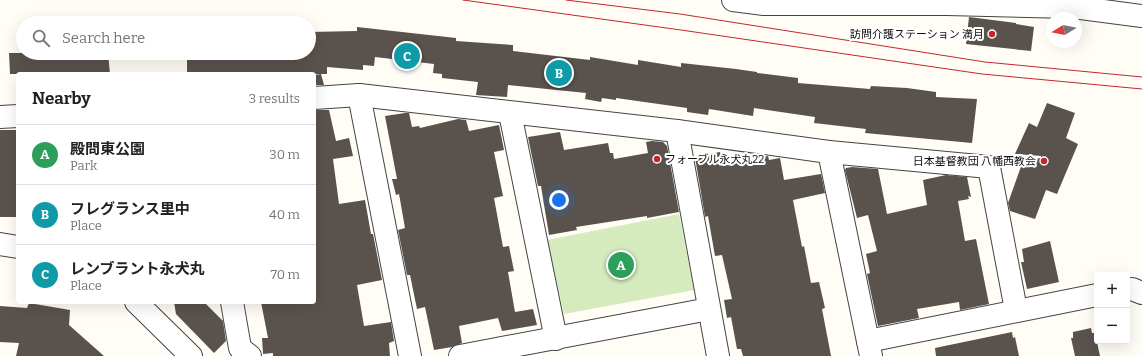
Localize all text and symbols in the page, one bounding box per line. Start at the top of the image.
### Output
north arrow [1046,12,1082,48]
search box [16,16,316,60]
icon: search [30,27,52,49]
place label: 訪問介護ステーション 満月 [850,28,984,41]
text: Search here [62,29,145,47]
marker: 訪問介護ステーション 満月 [987,29,997,39]
pin: C [394,41,420,71]
pin: B [546,58,572,88]
text: Nearby [32,88,91,109]
text: 3 results [249,91,300,106]
text: 殿問東公園 [70,140,145,158]
text: A [40,147,50,162]
text: 30 m [269,147,300,162]
place label: フォーブル永犬丸22 [665,153,764,166]
marker: フォーブル永犬丸22 [652,154,662,164]
place label: 日本基督教団 八幡西教会 [913,155,1036,168]
marker: 日本基督教団 八幡西教会 [1039,156,1049,166]
text: Park [70,158,97,173]
your location [549,190,569,210]
text: フレグランス里中 [70,200,190,218]
text: B [41,207,49,222]
text: 40 m [269,207,300,222]
text: Place [70,218,102,233]
pin: A [608,250,634,280]
text: レンブラント永犬丸 [70,260,205,278]
text: C [41,267,49,282]
text: 70 m [270,267,300,282]
map controls [1094,272,1130,344]
button: + [1094,272,1130,308]
text: Place [70,278,102,293]
button: − [1094,308,1130,344]

